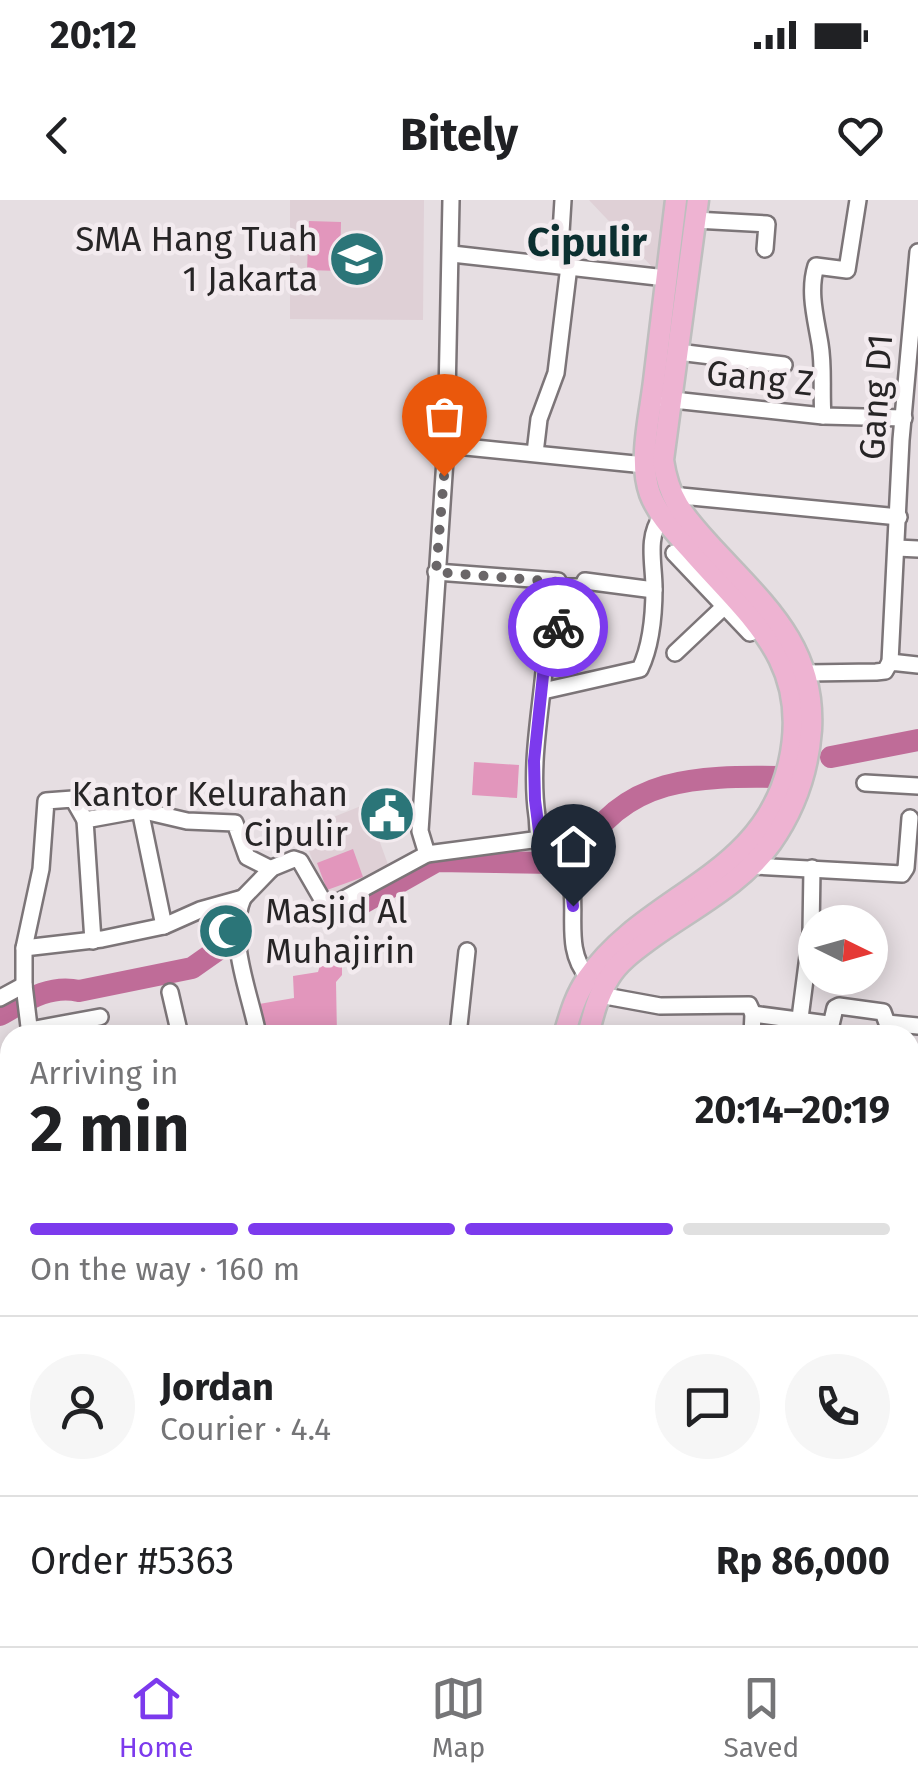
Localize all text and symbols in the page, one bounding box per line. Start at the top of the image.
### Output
text: 20:12 [50,12,137,58]
icon: back [30,108,85,163]
text: Bitely [400,108,518,162]
icon: heart [833,108,888,163]
place label: SMA Hang Tuah 1 Jakarta [75,218,318,300]
district label: Cipulir [527,219,648,267]
school or university icon: SMA Hang Tuah 1 Jakarta [327,229,387,289]
street label: Gang D1 [851,332,901,462]
street label: Gang Z [704,352,816,404]
pin [402,374,487,477]
icon: bag [417,389,472,444]
courier [508,577,608,677]
icon: bike [531,600,586,655]
place label: Kantor Kelurahan Cipulir [72,773,348,855]
public building icon: Kantor Kelurahan Cipulir [357,784,417,844]
pin [531,804,616,907]
icon: home [546,819,601,874]
place label: Masjid Al Muhajirin [265,890,415,972]
mosque icon: Masjid Al Muhajirin [196,901,256,961]
north arrow [798,905,888,995]
map controls [798,905,888,995]
text: Arriving in [30,1054,178,1092]
text: 20:14–20:19 [695,1087,890,1133]
text: 2 min [30,1090,190,1168]
text: On the way · 160 m [30,1250,300,1288]
button: person [30,1354,135,1459]
button: chat [655,1354,760,1459]
button: phone [785,1354,890,1459]
text: Jordan [160,1364,274,1410]
text: Courier · 4.4 [160,1410,331,1448]
text: Order #5363 [30,1538,234,1584]
text: Rp 86,000 [716,1538,890,1584]
tab: Home [119,1671,193,1764]
tab: Map [431,1671,486,1764]
tab: Saved [723,1671,799,1764]

